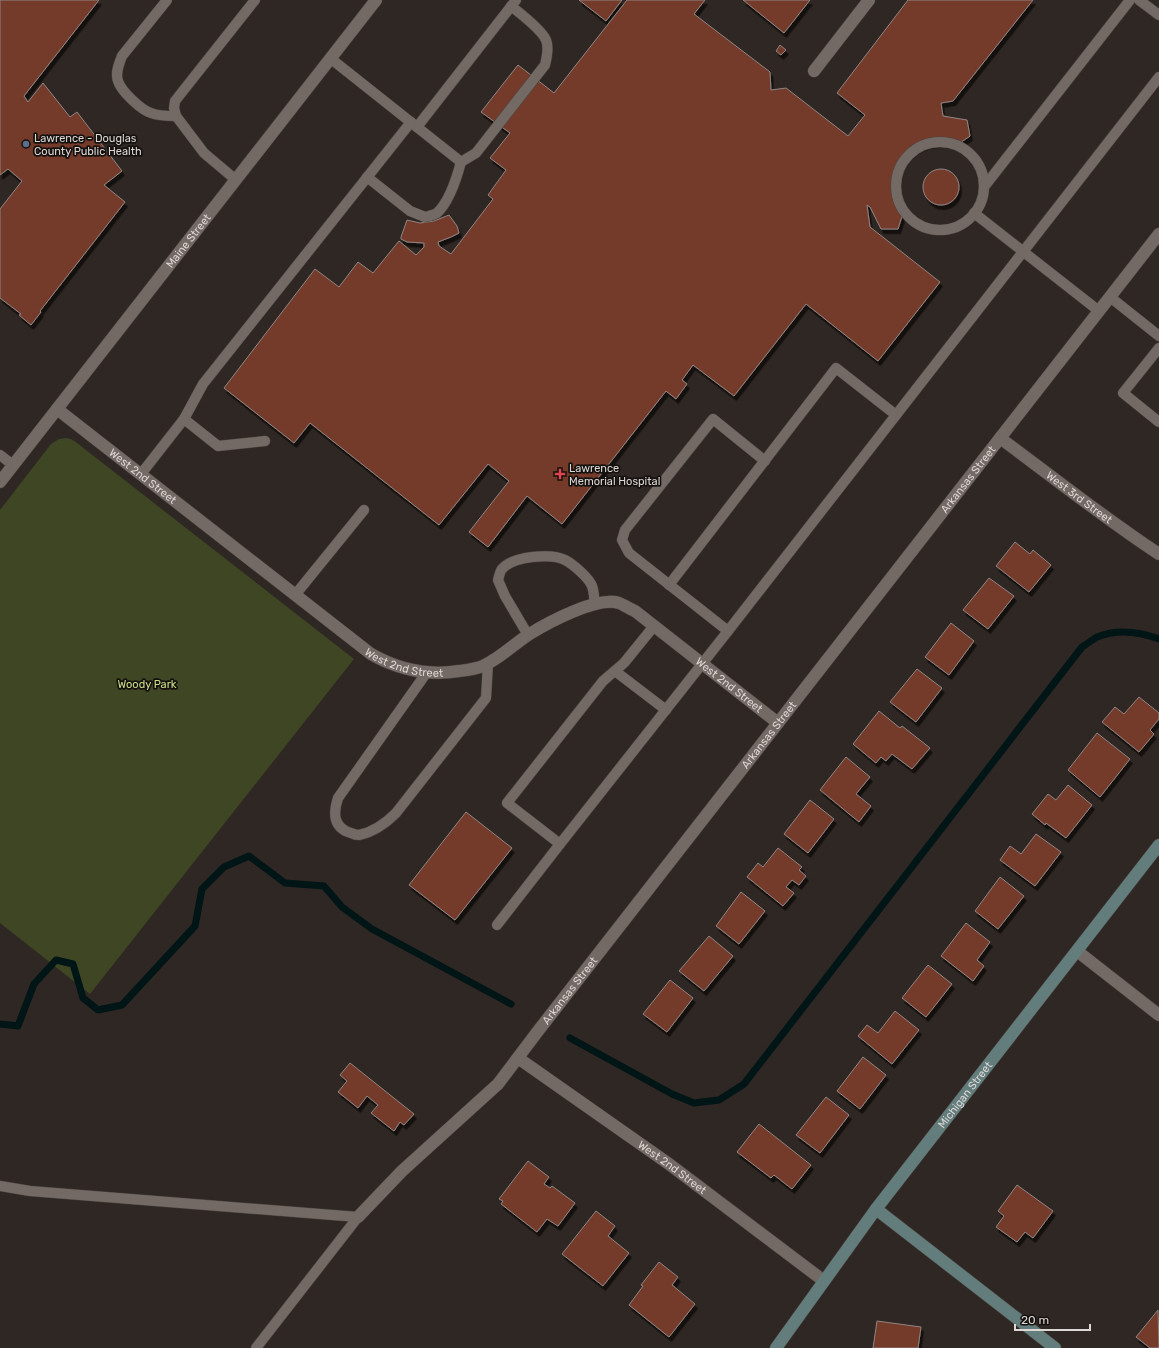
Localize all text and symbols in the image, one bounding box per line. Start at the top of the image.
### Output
place label: Lawrence - Douglas County Public Health [34,132,142,158]
marker: Lawrence - Douglas County Public Health [21,139,31,149]
street label: Maine Street [163,211,214,270]
street label: Arkansas Street [938,443,999,516]
street label: West 2nd Street [107,446,180,507]
place label: Lawrence Memorial Hospital [569,462,660,488]
marker: Lawrence Memorial Hospital [554,468,566,480]
street label: West 3rd Street [1044,468,1115,527]
street label: West 2nd Street [362,645,444,679]
street label: West 2nd Street [693,655,766,716]
park label: Woody Park [117,678,177,691]
street label: Arkansas Street [738,698,799,771]
street label: Arkansas Street [539,954,600,1027]
street label: Michigan Street [935,1058,995,1131]
street label: West 2nd Street [636,1138,710,1197]
scale bar [1015,1306,1090,1332]
text: 20 m [1021,1313,1049,1327]

